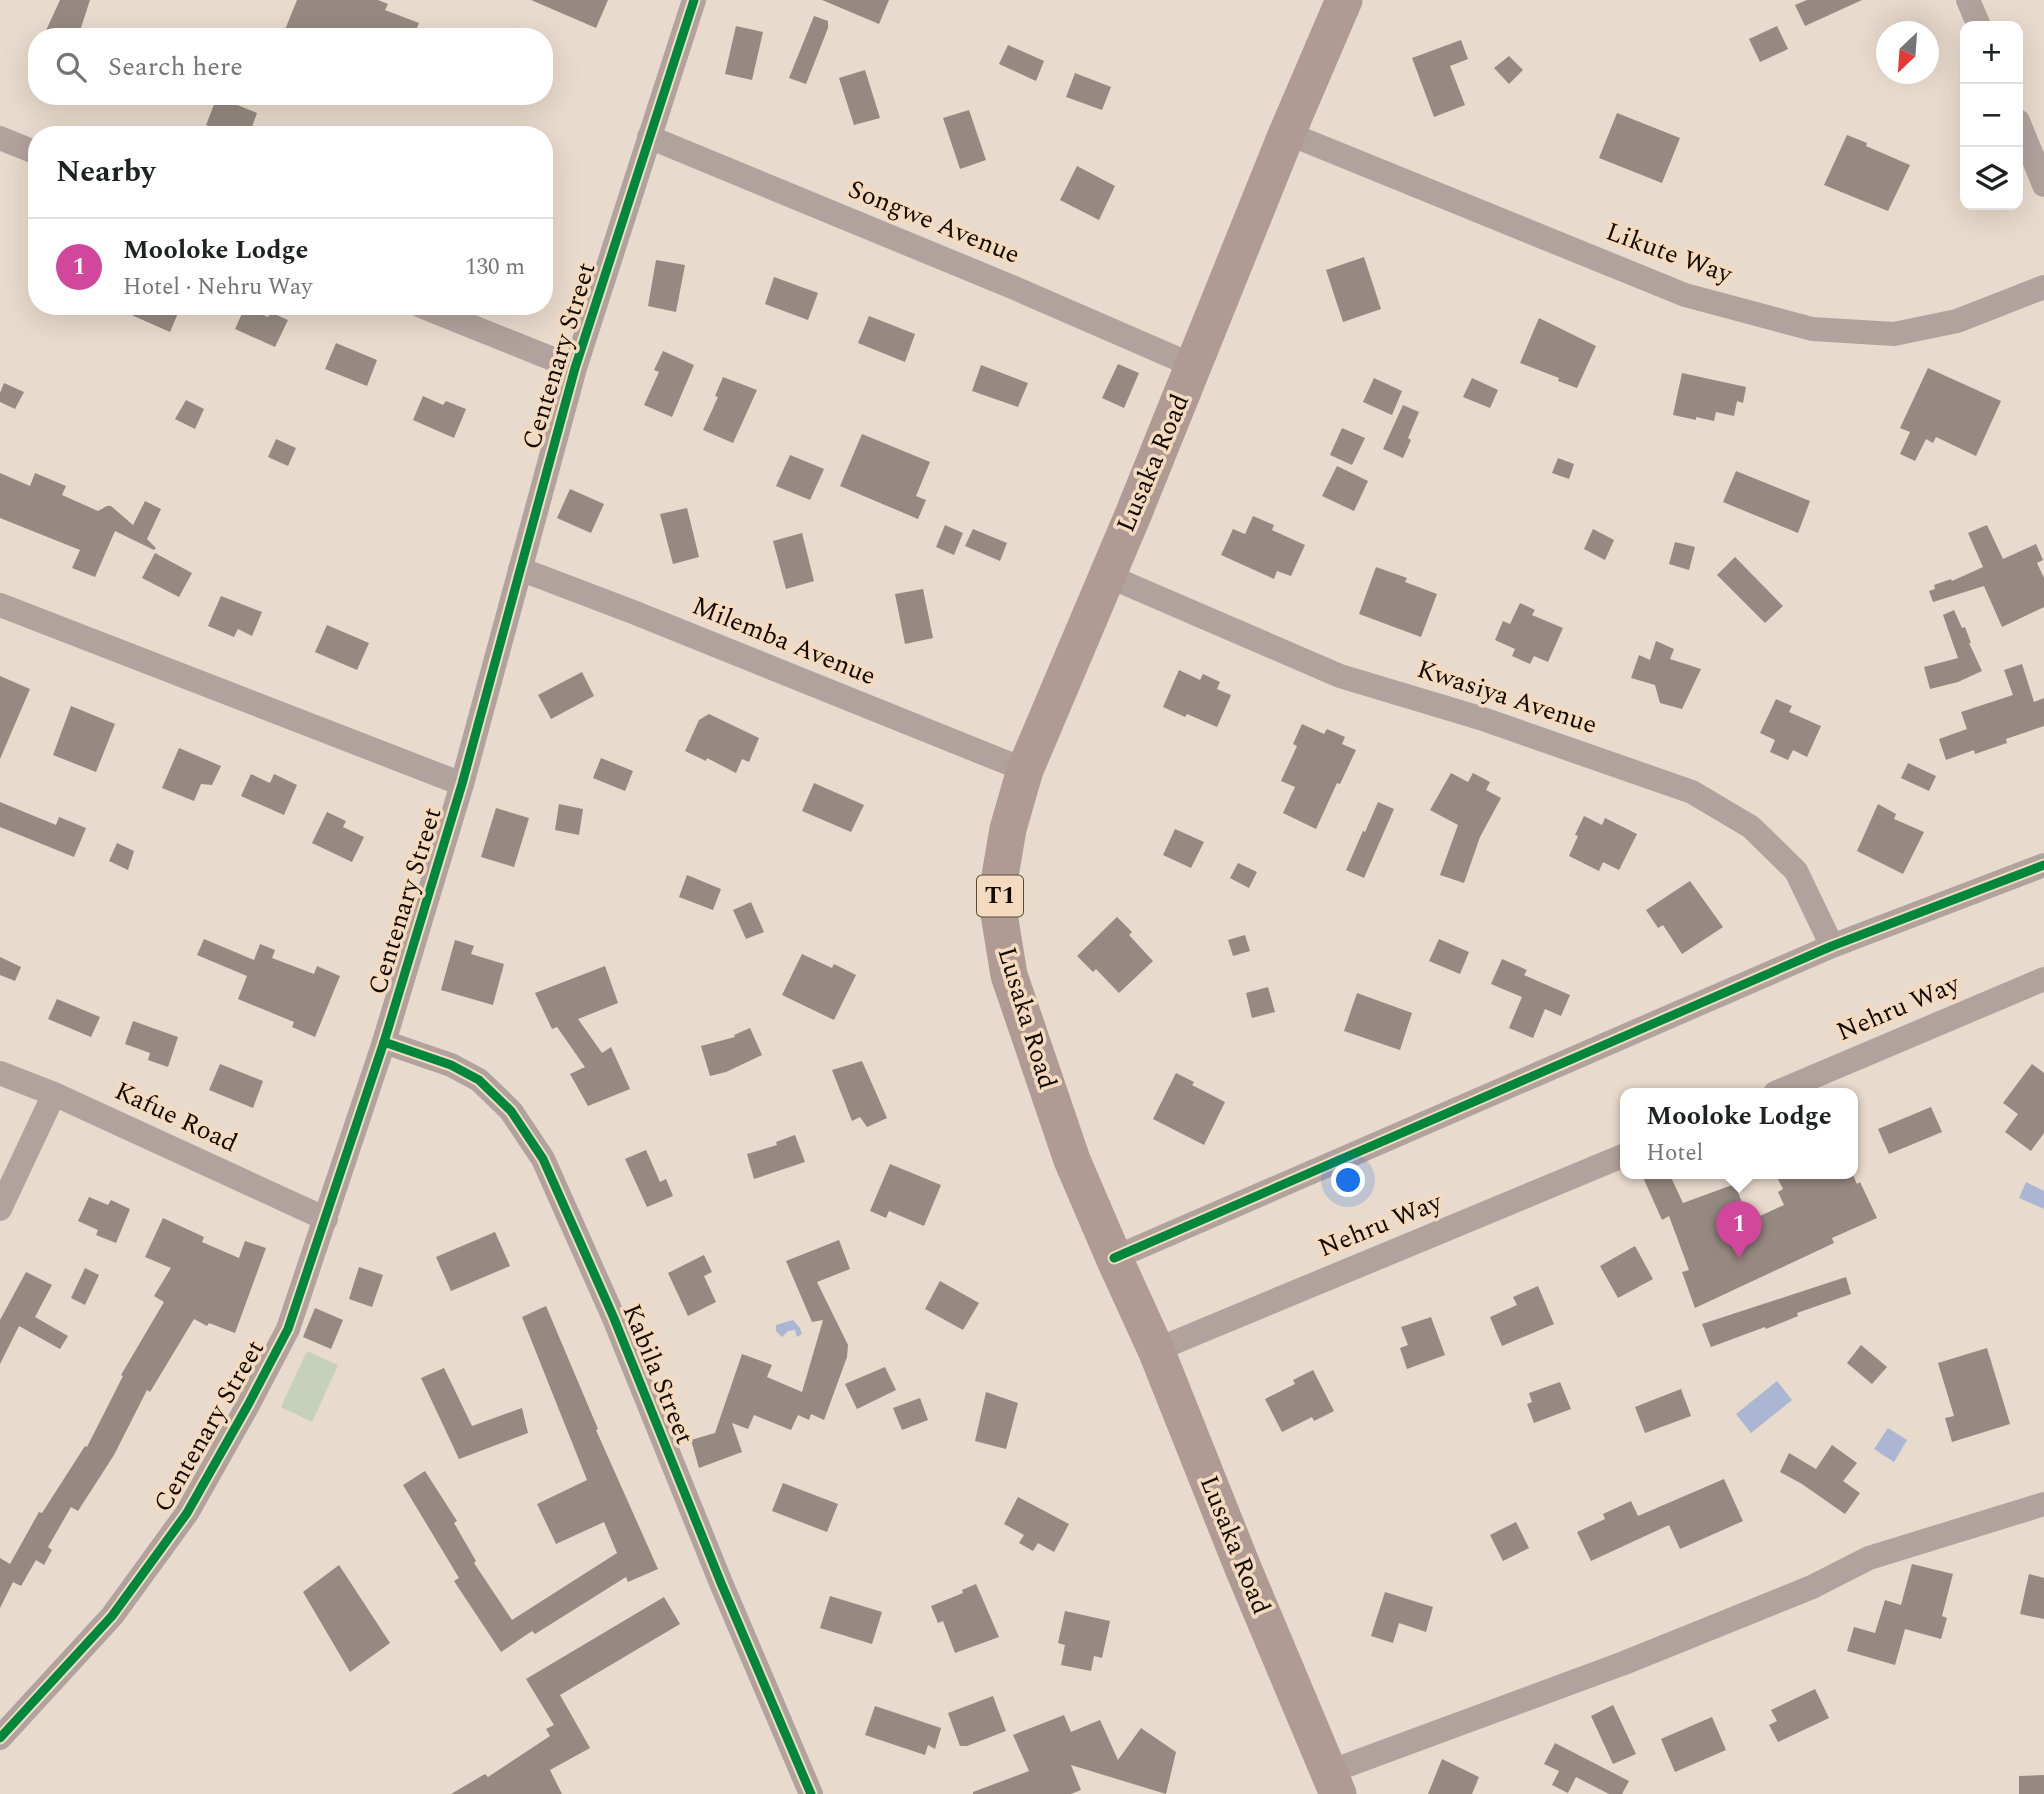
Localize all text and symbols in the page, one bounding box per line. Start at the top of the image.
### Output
north arrow [1876,21,1939,84]
map controls [1960,21,2023,210]
button: + [1960,21,2023,84]
search box [28,28,553,105]
text: Search here [108,47,243,87]
icon: search [52,48,90,86]
button: − [1960,84,2023,147]
button: layers [1960,147,2023,210]
text: Nearby [56,149,155,195]
street label: Songwe Avenue [842,169,1026,275]
street label: Likute Way [1600,212,1739,295]
text: Mooloke Lodge [123,230,308,270]
text: 1 [73,250,85,285]
text: 130 m [465,250,525,285]
street label: Centenary Street [512,258,606,454]
text: Hotel · Nehru Way [123,270,312,305]
street label: Lusaka Road [1106,388,1200,538]
street label: Milemba Avenue [686,586,882,696]
street label: Kwasiya Avenue [1412,649,1602,745]
street label: Centenary Street [358,803,452,999]
road number: T1 [977,876,1023,916]
street label: Lusaka Road [986,942,1068,1094]
street label: Nehru Way [1830,964,1967,1052]
street label: Kafue Road [108,1071,244,1163]
popup [1620,1088,1858,1179]
text: Mooloke Lodge [1646,1096,1832,1136]
text: Hotel [1646,1136,1703,1171]
your location [1331,1163,1365,1197]
street label: Nehru Way [1312,1182,1449,1268]
pin: 1 [1716,1201,1762,1259]
street label: Kabila Street [612,1298,704,1450]
street label: Centenary Street [143,1332,275,1520]
street label: Lusaka Road [1189,1469,1281,1621]

